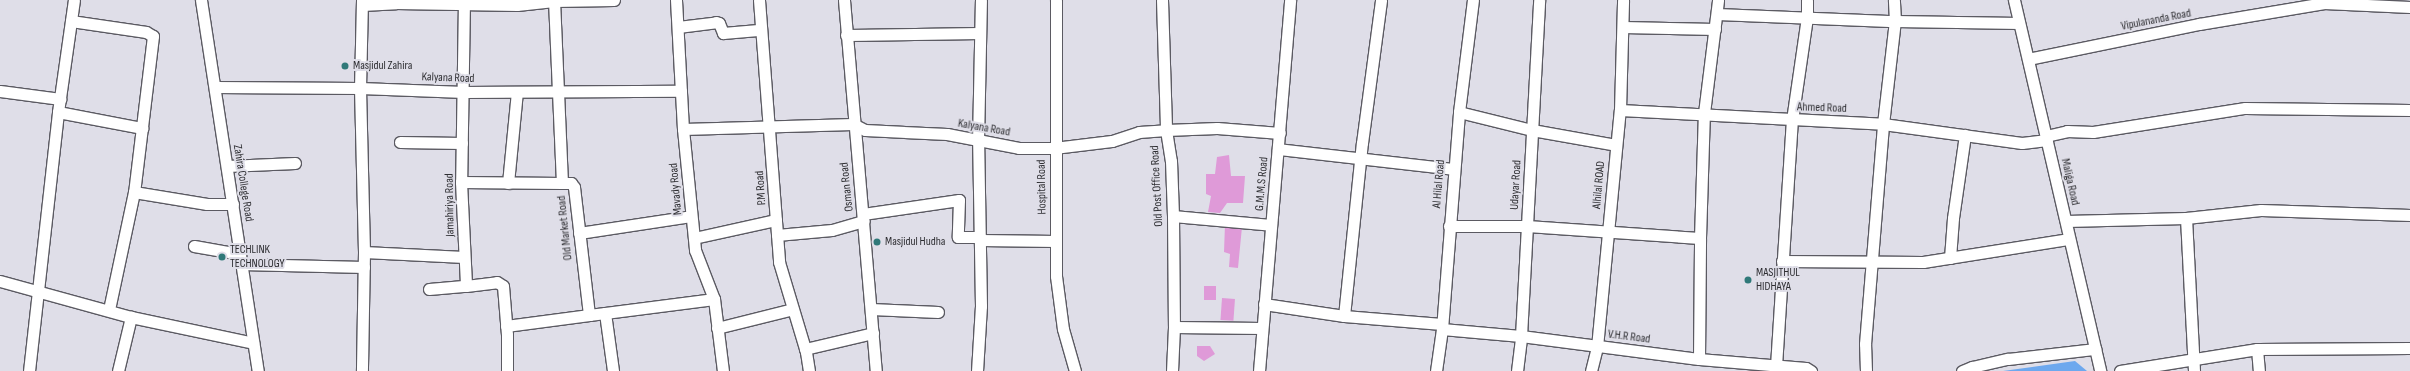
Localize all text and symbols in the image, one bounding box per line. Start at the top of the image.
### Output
street label: Vipulananda Road [2120,6,2192,34]
place label: Masjidul Zahira [353,59,412,73]
marker: Masjidul Zahira [340,61,350,71]
street label: Kalyana Road [421,70,475,86]
street label: Ahmed Road [1797,100,1847,116]
street label: Kalyana Road [957,116,1011,140]
street label: Zahira College Road [230,143,256,223]
street label: Old Post Office Road [1148,145,1166,227]
street label: G.M.M.S Road [1252,156,1272,212]
street label: Maliga Road [2058,157,2082,207]
street label: Hospital Road [1034,159,1050,215]
street label: Al Hilal Road [1430,159,1448,209]
street label: Udayar Road [1508,160,1524,210]
street label: Alhilal ROAD [1590,160,1608,210]
street label: Mavady Road [667,162,685,216]
street label: Osman Road [837,162,857,212]
street label: P.M Road [753,170,769,206]
street label: Jamahiriya Road [442,173,458,237]
street label: Old Market Road [554,195,576,261]
place label: Masjidul Hudha [885,235,945,249]
marker: Masjidul Hudha [872,237,882,247]
place label: TECHLINK TECHNOLOGY [230,243,285,271]
marker: TECHLINK TECHNOLOGY [217,252,227,262]
place label: MASJITHUL HIDHAYA [1756,266,1800,294]
marker: MASJITHUL HIDHAYA [1743,275,1753,285]
street label: V.H.R Road [1607,327,1651,347]

